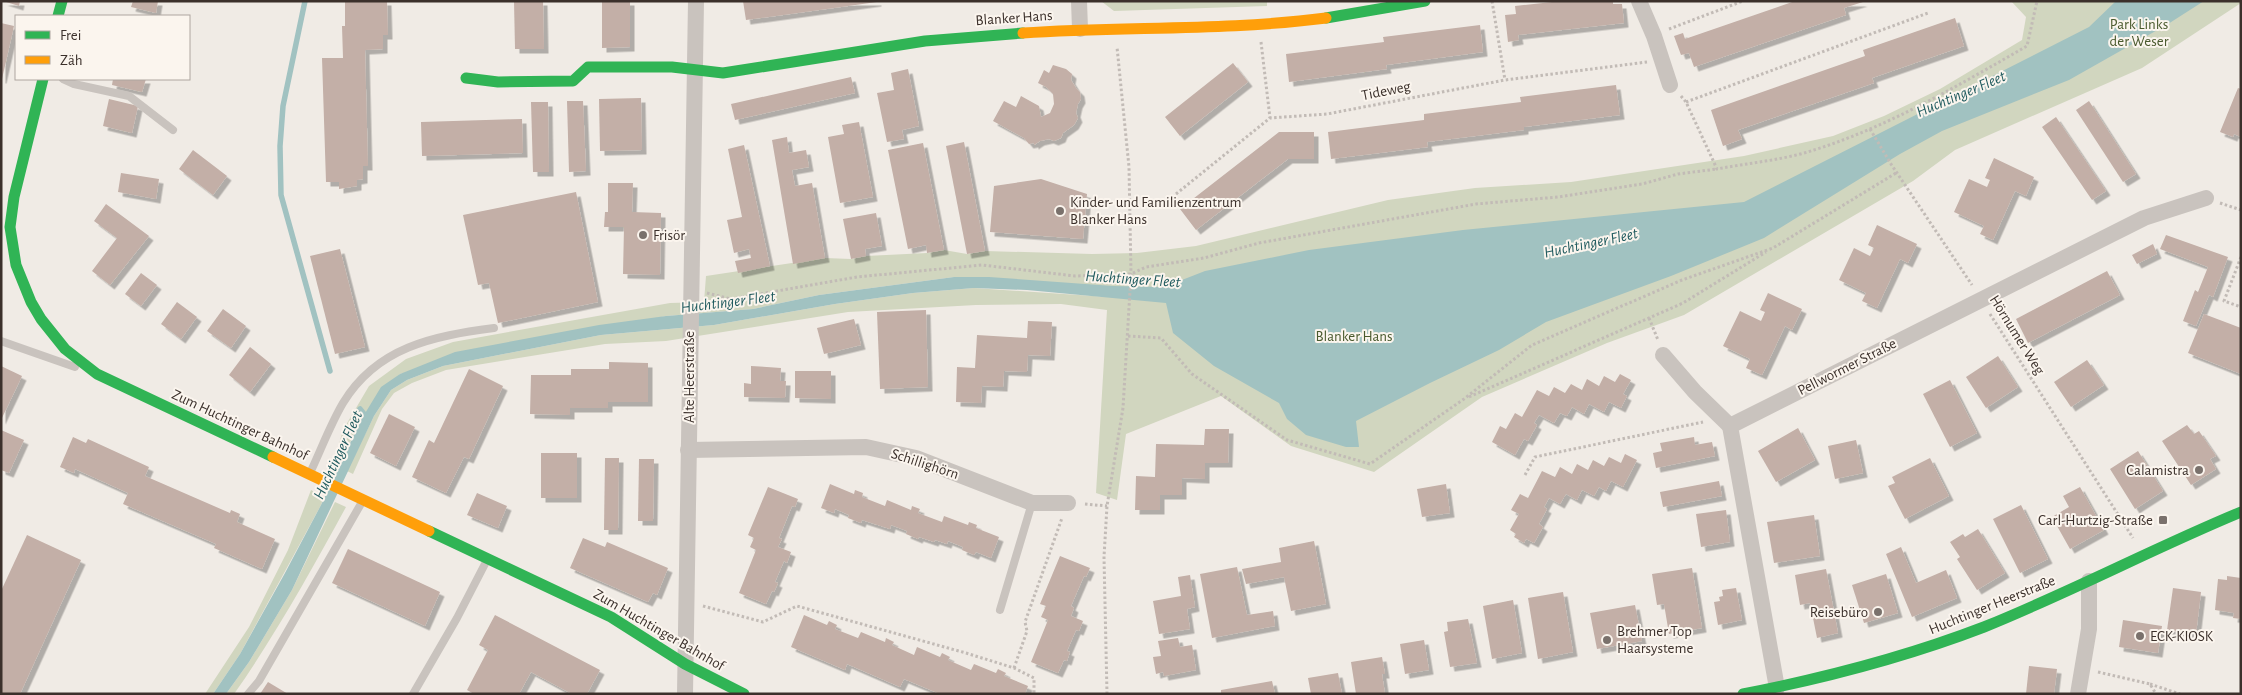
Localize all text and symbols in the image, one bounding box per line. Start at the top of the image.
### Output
street label: Blanker Hans [975,8,1053,28]
legend [15,15,190,80]
park label: Park Links der Weser [2110,17,2169,49]
text: Frei [60,28,81,43]
text: Zäh [60,53,83,68]
water label: Huchtinger Fleet [1914,68,2009,120]
street label: Tideweg [1360,79,1412,103]
place label: Kinder- und Familienzentrum Blanker Hans [1070,195,1241,227]
marker: Kinder- und Familienzentrum Blanker Hans [1054,205,1066,217]
water label: Huchtinger Fleet [1543,225,1640,261]
place label: Frisör [653,228,685,243]
marker: Frisör [637,229,649,241]
water label: Huchtinger Fleet [1085,268,1182,290]
water label: Huchtinger Fleet [680,288,777,316]
street label: Hörnumer Weg [1987,293,2048,378]
park label: Blanker Hans [1315,329,1393,344]
street label: Alte Heerstraße [682,331,697,423]
street label: Pellwormer Straße [1795,336,1899,398]
street label: Zum Huchtinger Bahnhof [170,387,312,464]
water label: Huchtinger Fleet [311,408,366,502]
street label: Schillighörn [889,446,961,482]
place label: Calamistra [2126,463,2189,478]
marker: Calamistra [2193,464,2205,476]
place label: Carl-Hurtzig-Straße [2038,513,2153,528]
marker: Carl-Hurtzig-Straße [2157,514,2169,526]
street label: Huchtinger Heerstraße [1927,573,2057,637]
street label: Zum Huchtinger Bahnhof [591,586,728,674]
place label: Reisebüro [1810,605,1868,620]
marker: Reisebüro [1872,606,1884,618]
place label: Brehmer Top Haarsysteme [1617,624,1694,656]
place label: ECK-KIOSK [2150,629,2214,644]
marker: ECK-KIOSK [2134,630,2146,642]
marker: Brehmer Top Haarsysteme [1601,634,1613,646]

